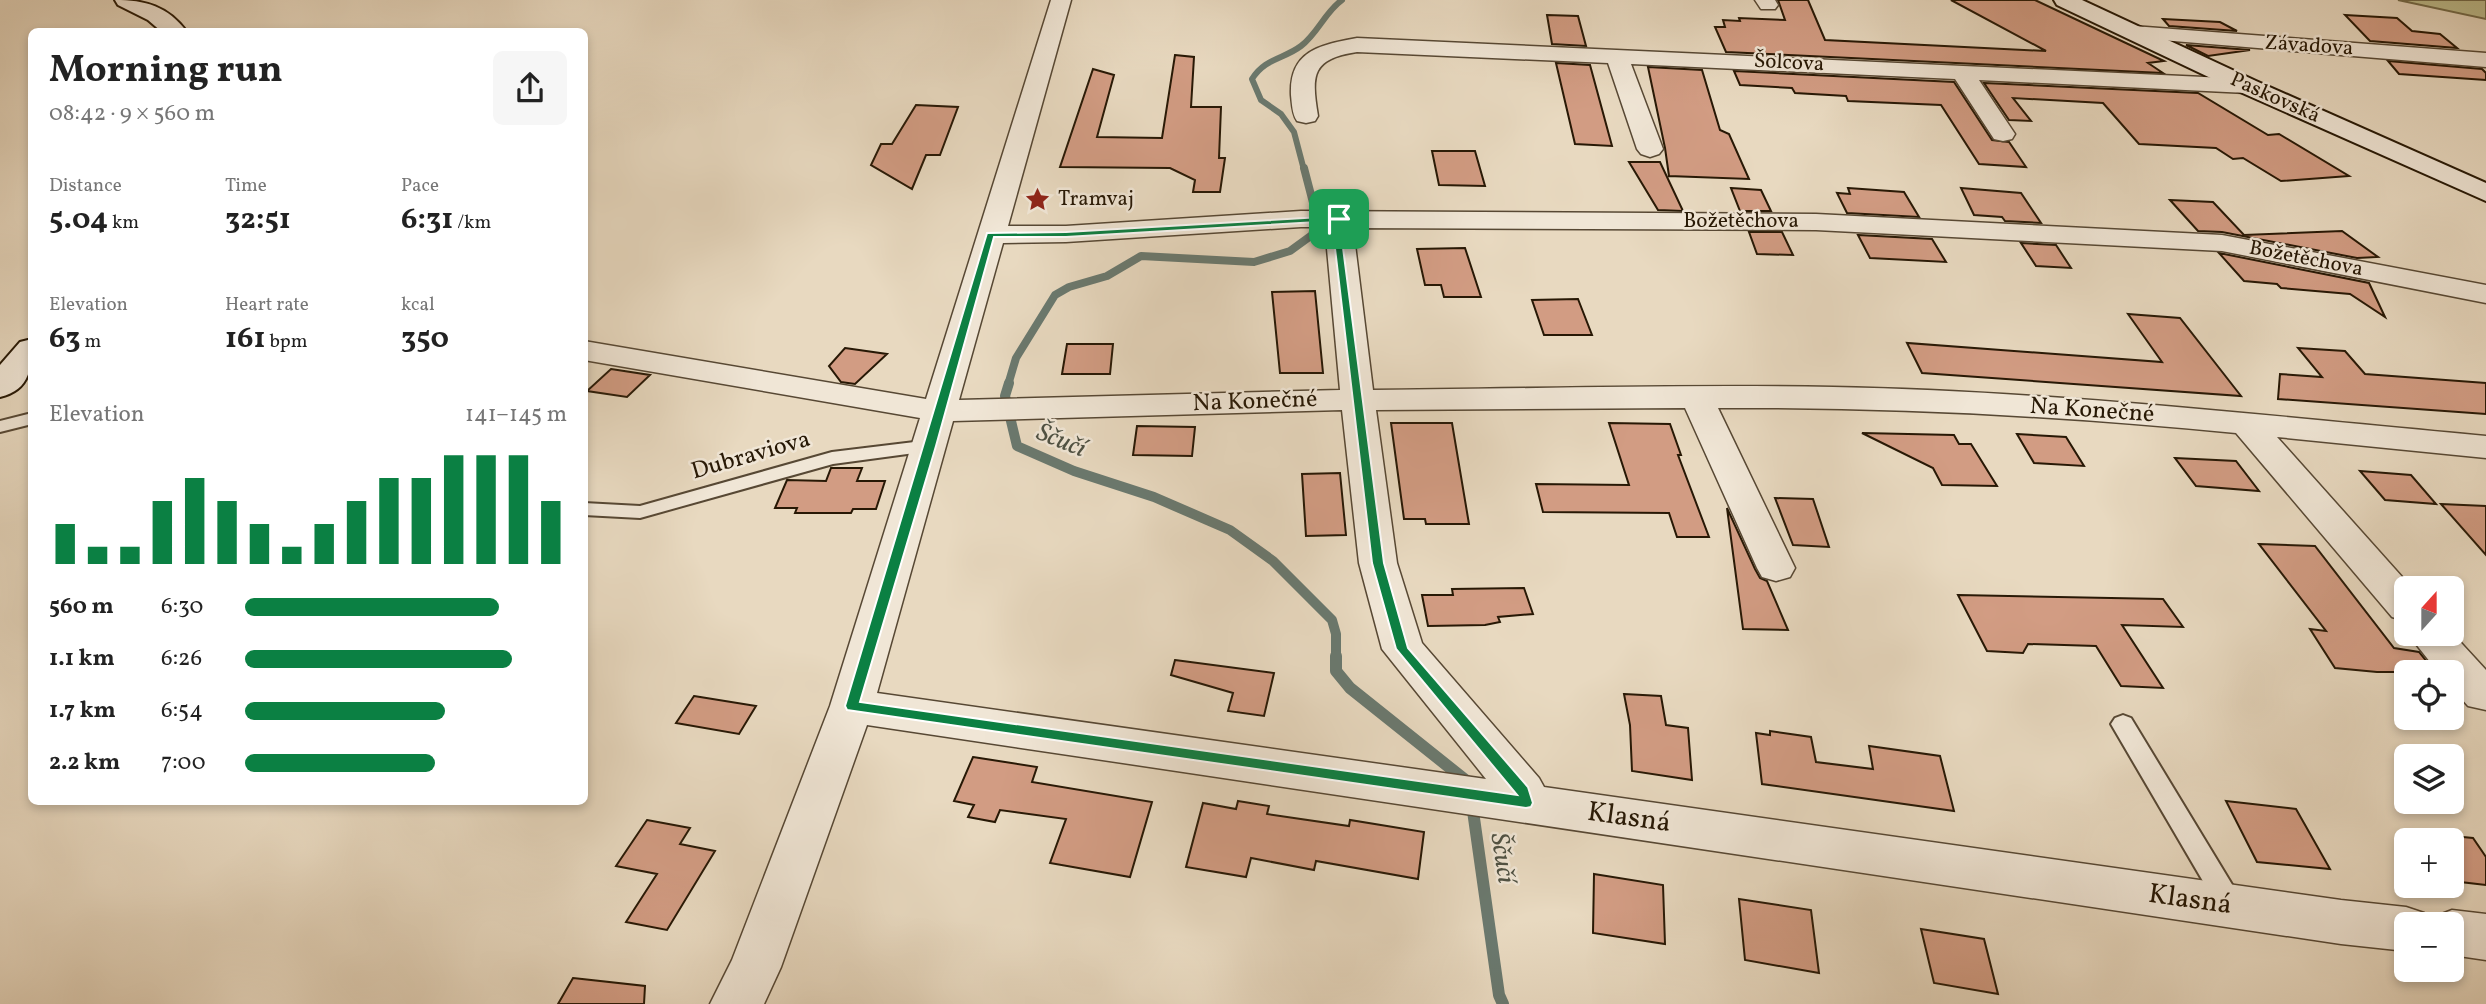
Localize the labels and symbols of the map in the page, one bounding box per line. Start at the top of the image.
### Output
street label: Závadova [2264,28,2354,64]
street label: Šolcova [1753,47,1825,79]
street label: Paskovská [2225,65,2325,131]
place icon: Tramvaj [1024,185,1052,213]
place label: Tramvaj [1058,185,1134,214]
pin [1309,189,1369,249]
street label: Božetěchova [1683,207,1799,236]
street label: Božetěchova [2246,234,2366,284]
street label: Na Konečné [1192,383,1318,421]
street label: Na Konečné [2029,390,2155,432]
water label: Ščučí [1031,415,1094,468]
street label: Dubraviova [687,423,815,489]
north arrow [2394,576,2464,646]
street label: Klasná [1585,793,1673,843]
water label: Ščučí [1480,830,1524,888]
street label: Klasná [2146,875,2234,925]

